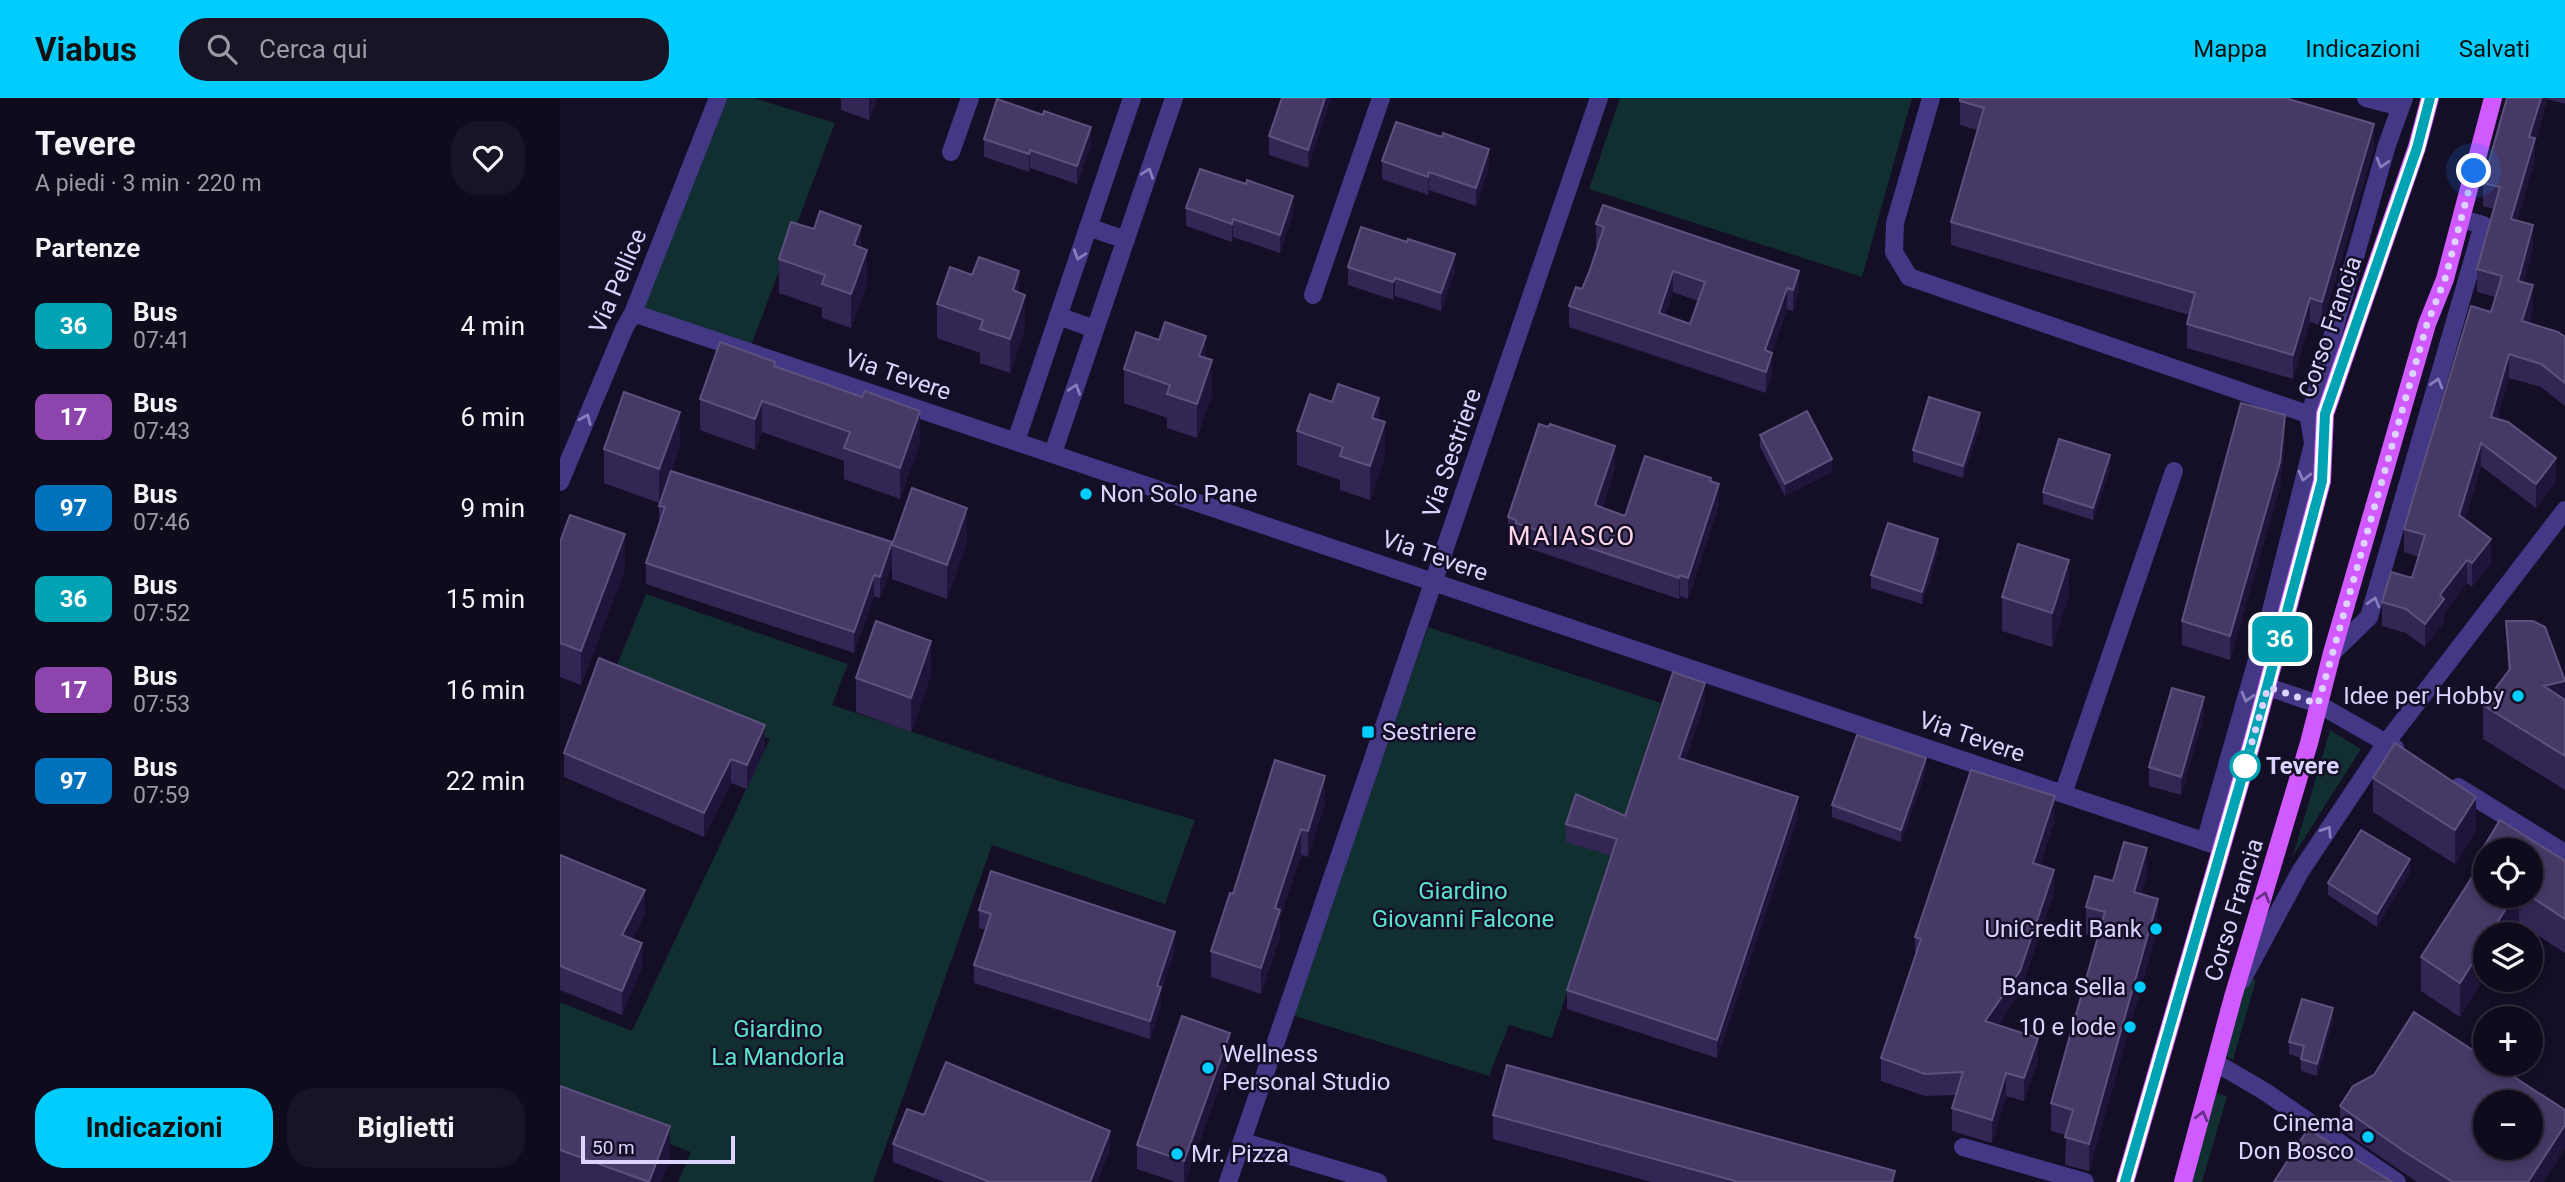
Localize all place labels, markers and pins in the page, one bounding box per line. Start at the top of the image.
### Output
place label: Non Solo Pane [1100,480,1257,508]
marker: Non Solo Pane [1078,486,1094,502]
place label: Idee per Hobby [2343,682,2505,710]
marker: Idee per Hobby [2510,688,2526,704]
place label: Sestriere [1382,718,1477,746]
marker: Sestriere [1360,724,1376,740]
marker: Tevere [2230,751,2260,781]
place label: Tevere [2266,752,2339,780]
place label: UniCredit Bank [1984,915,2143,943]
marker: UniCredit Bank [2148,921,2164,937]
place label: Banca Sella [2001,973,2126,1001]
marker: Banca Sella [2132,979,2148,995]
place label: 10 e lode [2019,1013,2116,1041]
marker: 10 e lode [2122,1019,2138,1035]
place label: Wellness Personal Studio [1222,1040,1390,1096]
marker: Wellness Personal Studio [1200,1060,1216,1076]
place label: Cinema Don Bosco [2238,1109,2354,1165]
marker: Cinema Don Bosco [2360,1129,2376,1145]
place label: Mr. Pizza [1191,1140,1289,1168]
marker: Mr. Pizza [1169,1146,1185,1162]

